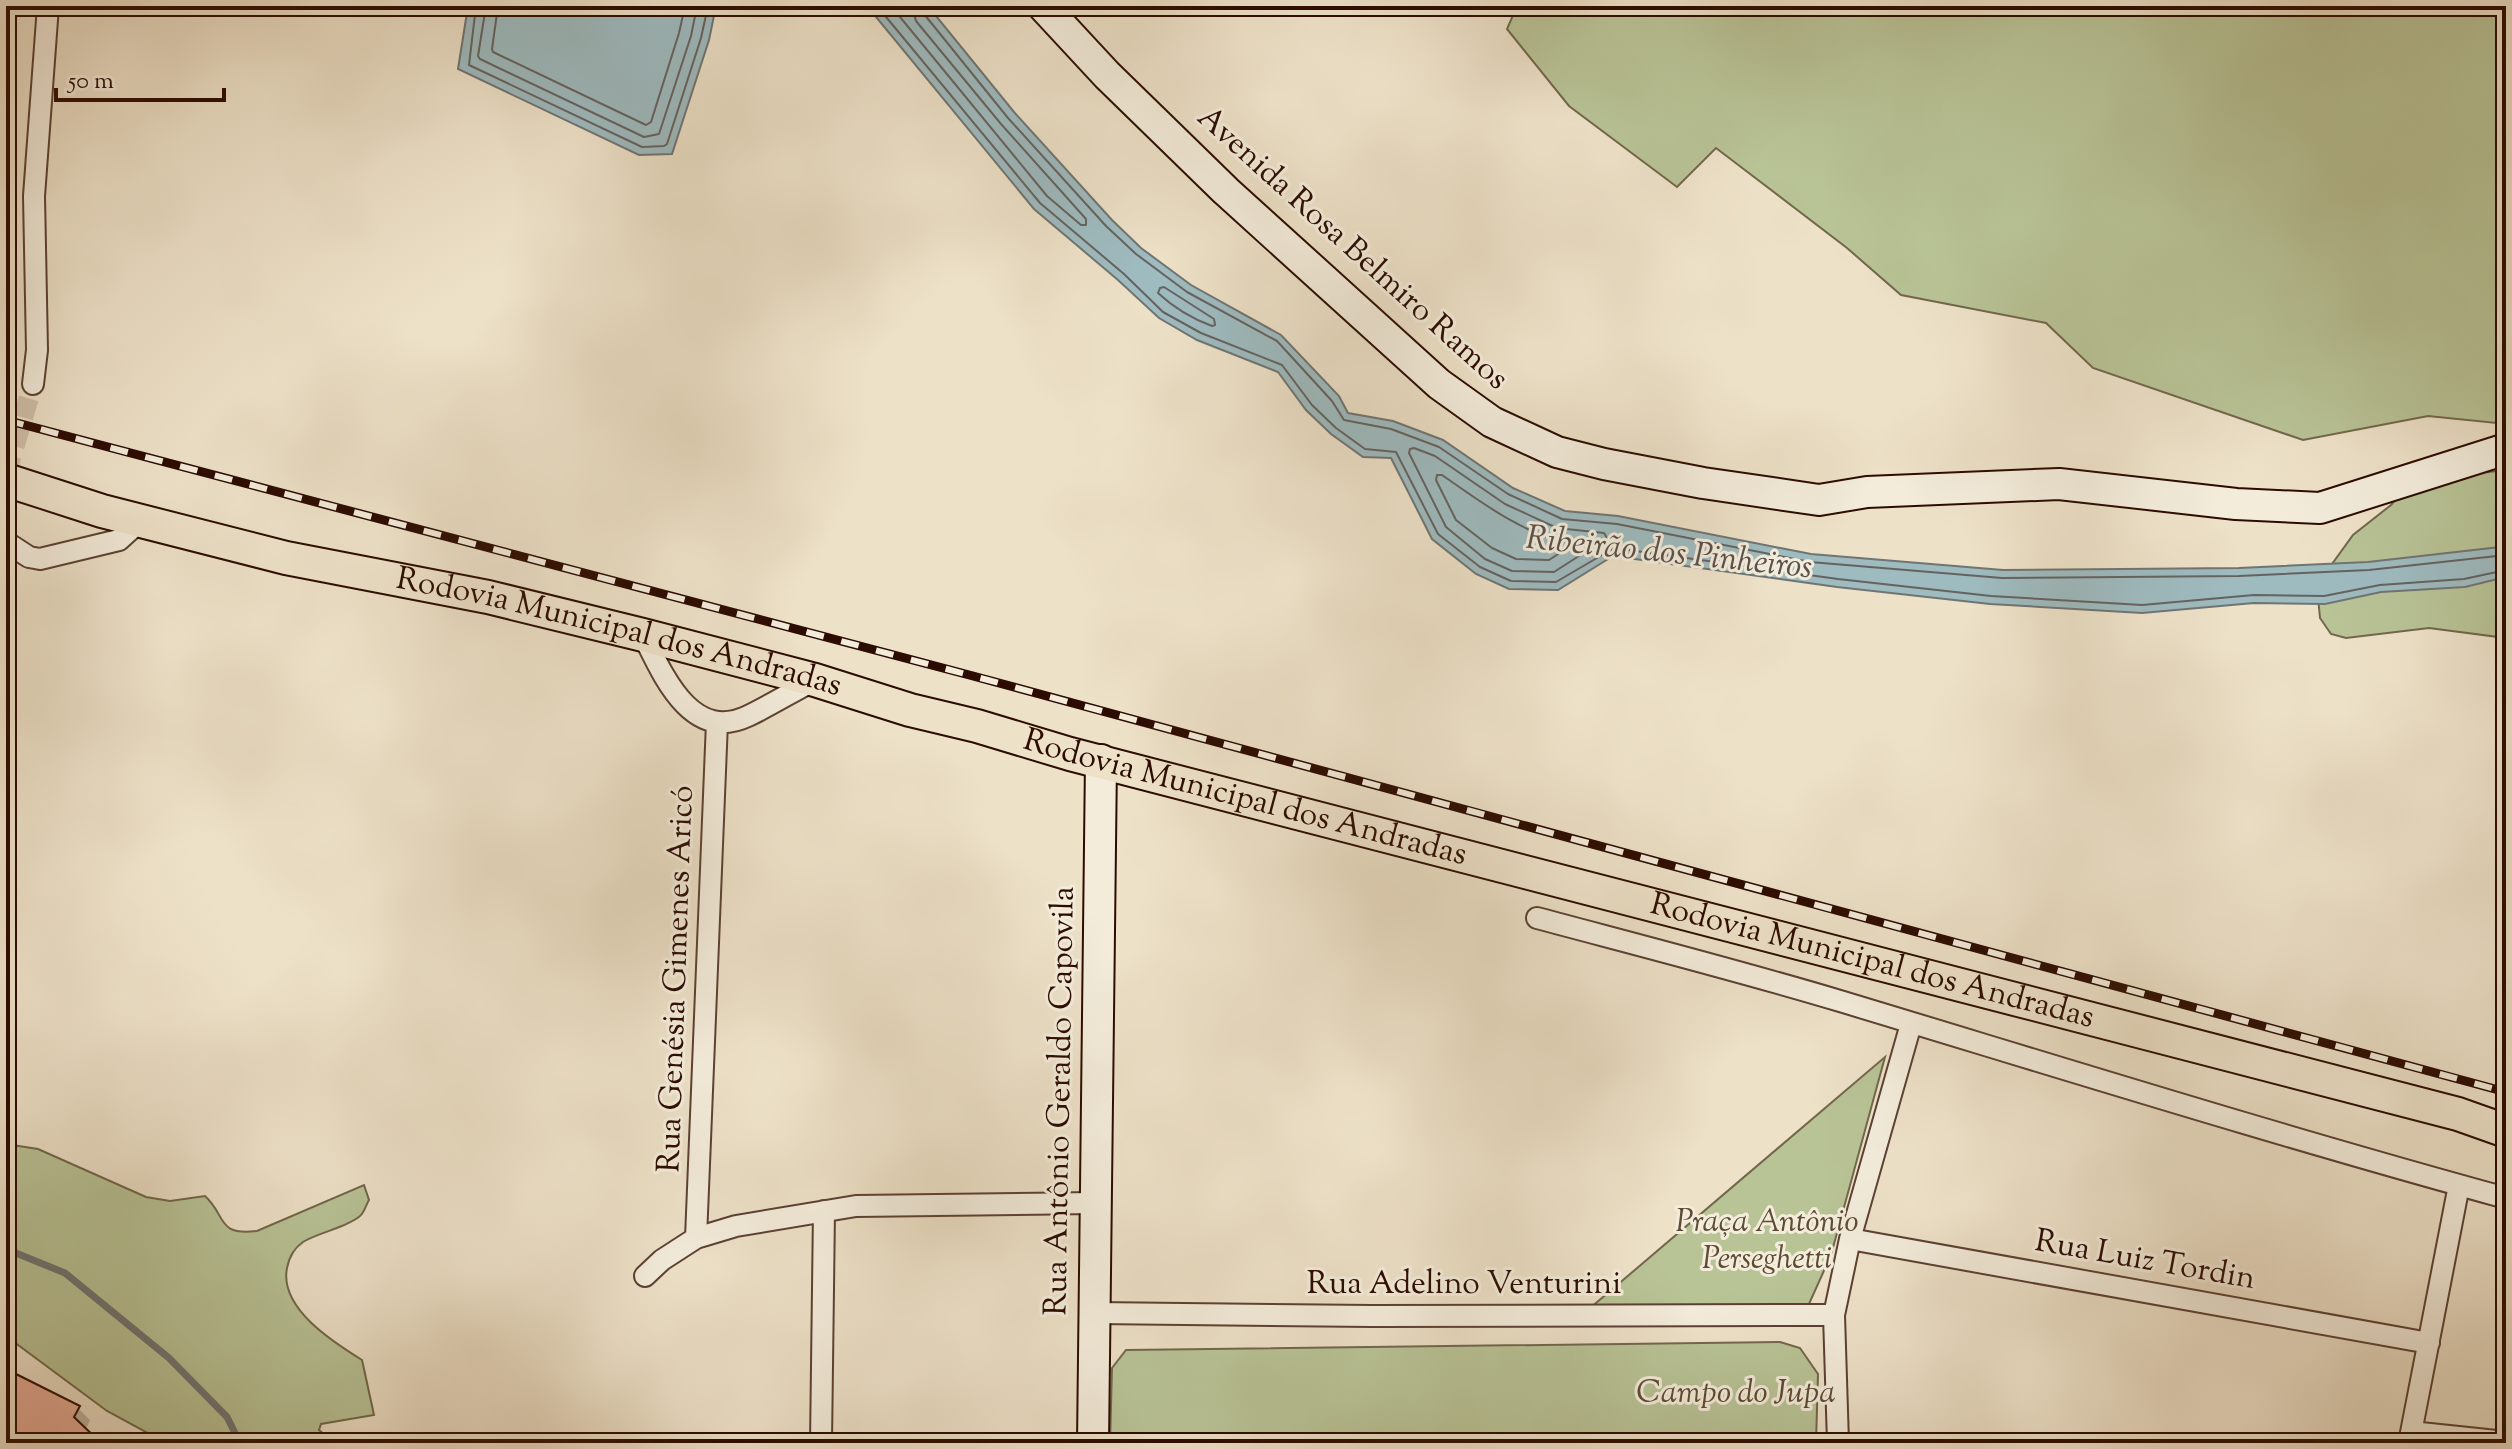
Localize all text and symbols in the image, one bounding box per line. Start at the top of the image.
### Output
scale bar [56,52,224,102]
text: 50 m [66,65,114,99]
street label: Avenida Rosa Belmiro Ramos [1186,96,1518,402]
water label: Ribeirão dos Pinheiros [1523,515,1815,593]
street label: Rodovia Municipal dos Andradas [392,557,847,710]
street label: Rodovia Municipal dos Andradas [1017,718,1472,879]
street label: Rua Genésia Gimenes Aricó [647,785,707,1173]
street label: Rodovia Municipal dos Andradas [1645,882,2099,1042]
street label: Rua Antônio Geraldo Capovila [1034,886,1088,1316]
park label: Praça Antônio Perseghetti [1675,1200,1859,1283]
street label: Rua Luiz Tordin [2031,1219,2259,1303]
street label: Rua Adelino Venturini [1307,1262,1621,1308]
park label: Campo do Jupa [1636,1371,1836,1417]

